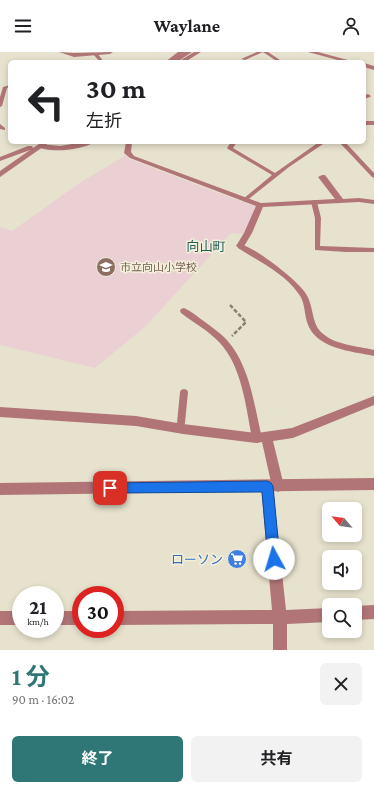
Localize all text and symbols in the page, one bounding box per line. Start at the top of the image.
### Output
icon: menu [12,15,34,37]
icon: person [340,15,362,37]
text: Waylane [154,16,220,36]
text: 30 m [86,73,146,104]
icon: left [20,76,72,128]
text: 左折 [86,111,122,131]
district label: 向山町 [186,239,226,254]
school or university icon: 市立向山小学校 [95,256,117,278]
place label: 市立向山小学校 [120,261,197,273]
pin [93,471,127,505]
icon: arrive [99,477,121,499]
north arrow [322,502,362,542]
map controls [322,502,362,638]
position arrow [253,538,295,580]
supermarket icon: ローソン [226,548,248,570]
button: sound [322,550,362,590]
place label: ローソン [171,552,223,567]
speed limit sign: 30 [72,586,124,638]
text: 21 [29,596,47,618]
button: search [322,598,362,638]
text: km/h [27,616,49,627]
text: 1 分 [12,663,50,690]
button: close [320,663,362,705]
text: 90 m · 16:02 [12,692,74,707]
button: 終了 [12,736,183,782]
button: 共有 [191,736,362,782]

